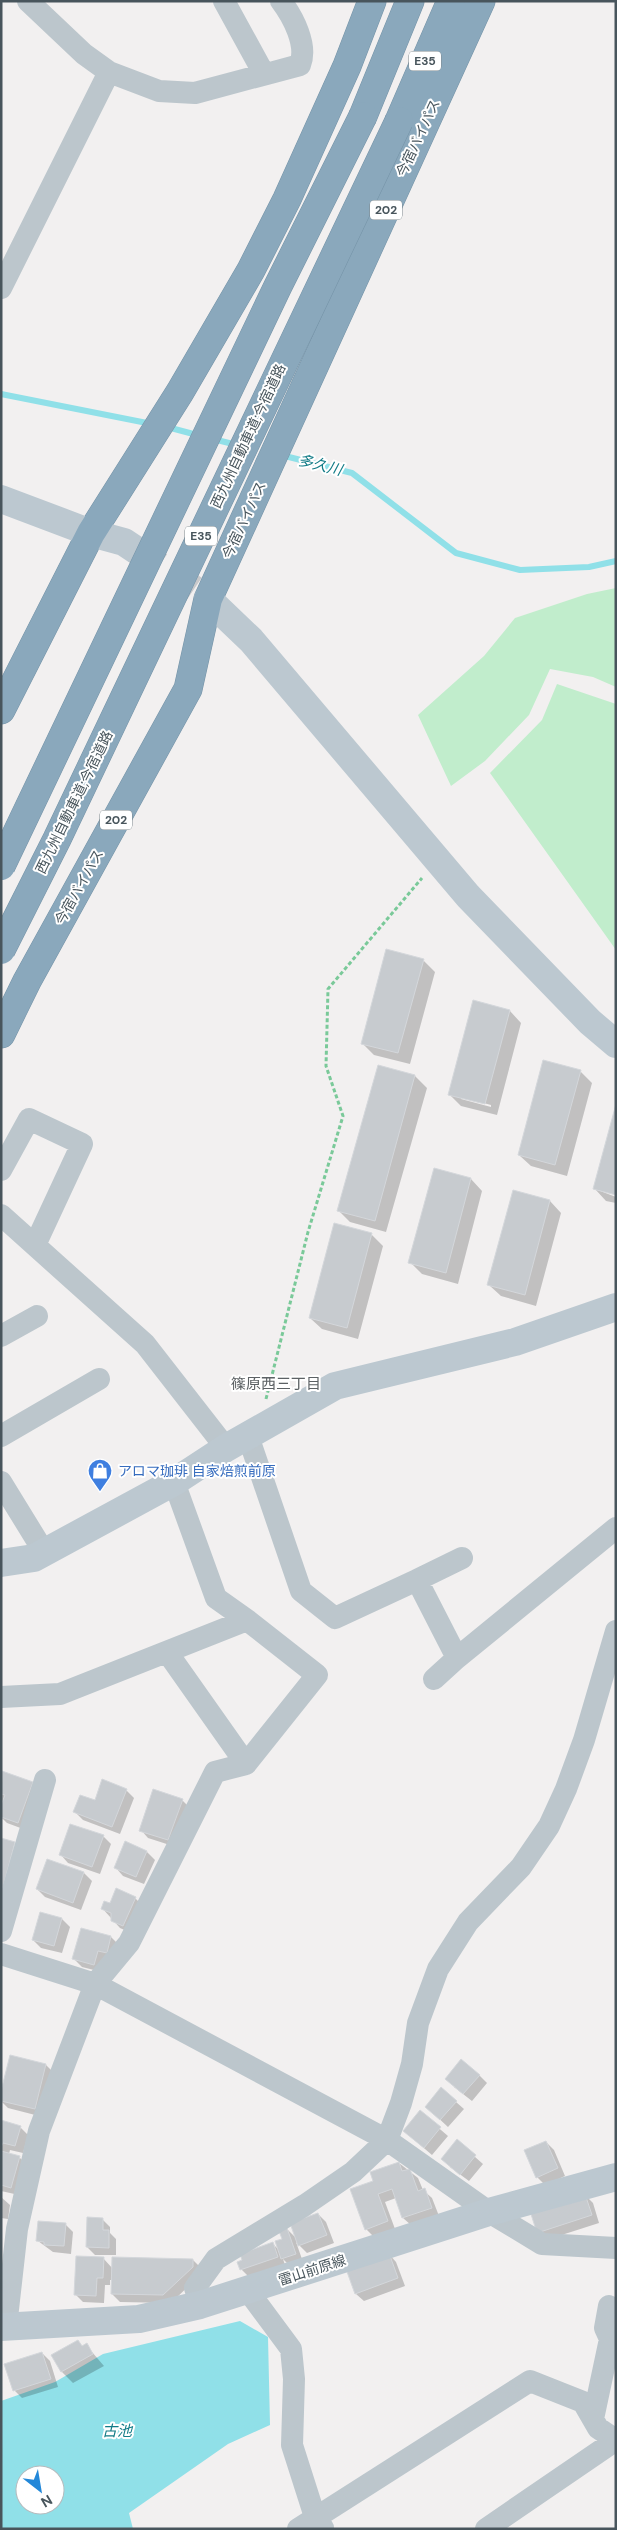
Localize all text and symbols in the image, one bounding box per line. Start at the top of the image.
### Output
road number: E35 [409,51,441,70]
street label: 今宿バイパス [392,96,444,180]
road number: 202 [370,200,402,220]
street label: 西九州自動車道;今宿道路 [207,361,289,511]
water label: 多久川 [296,450,346,481]
street label: 今宿バイパス [218,478,270,562]
road number: E35 [185,526,217,546]
street label: 西九州自動車道;今宿道路 [31,727,117,877]
road number: 202 [100,810,132,830]
street label: 今宿バイパス [51,846,107,928]
district label: 篠原西三丁目 [231,1374,321,1394]
shop icon: アロマ珈琲 自家焙煎前原 [87,1458,113,1492]
place label: アロマ珈琲 自家焙煎前原 [118,1462,276,1480]
street label: 雷山前原線 [276,2251,348,2289]
water label: 古池 [102,2421,134,2441]
north arrow [15,2465,65,2515]
text: N [38,2491,56,2511]

